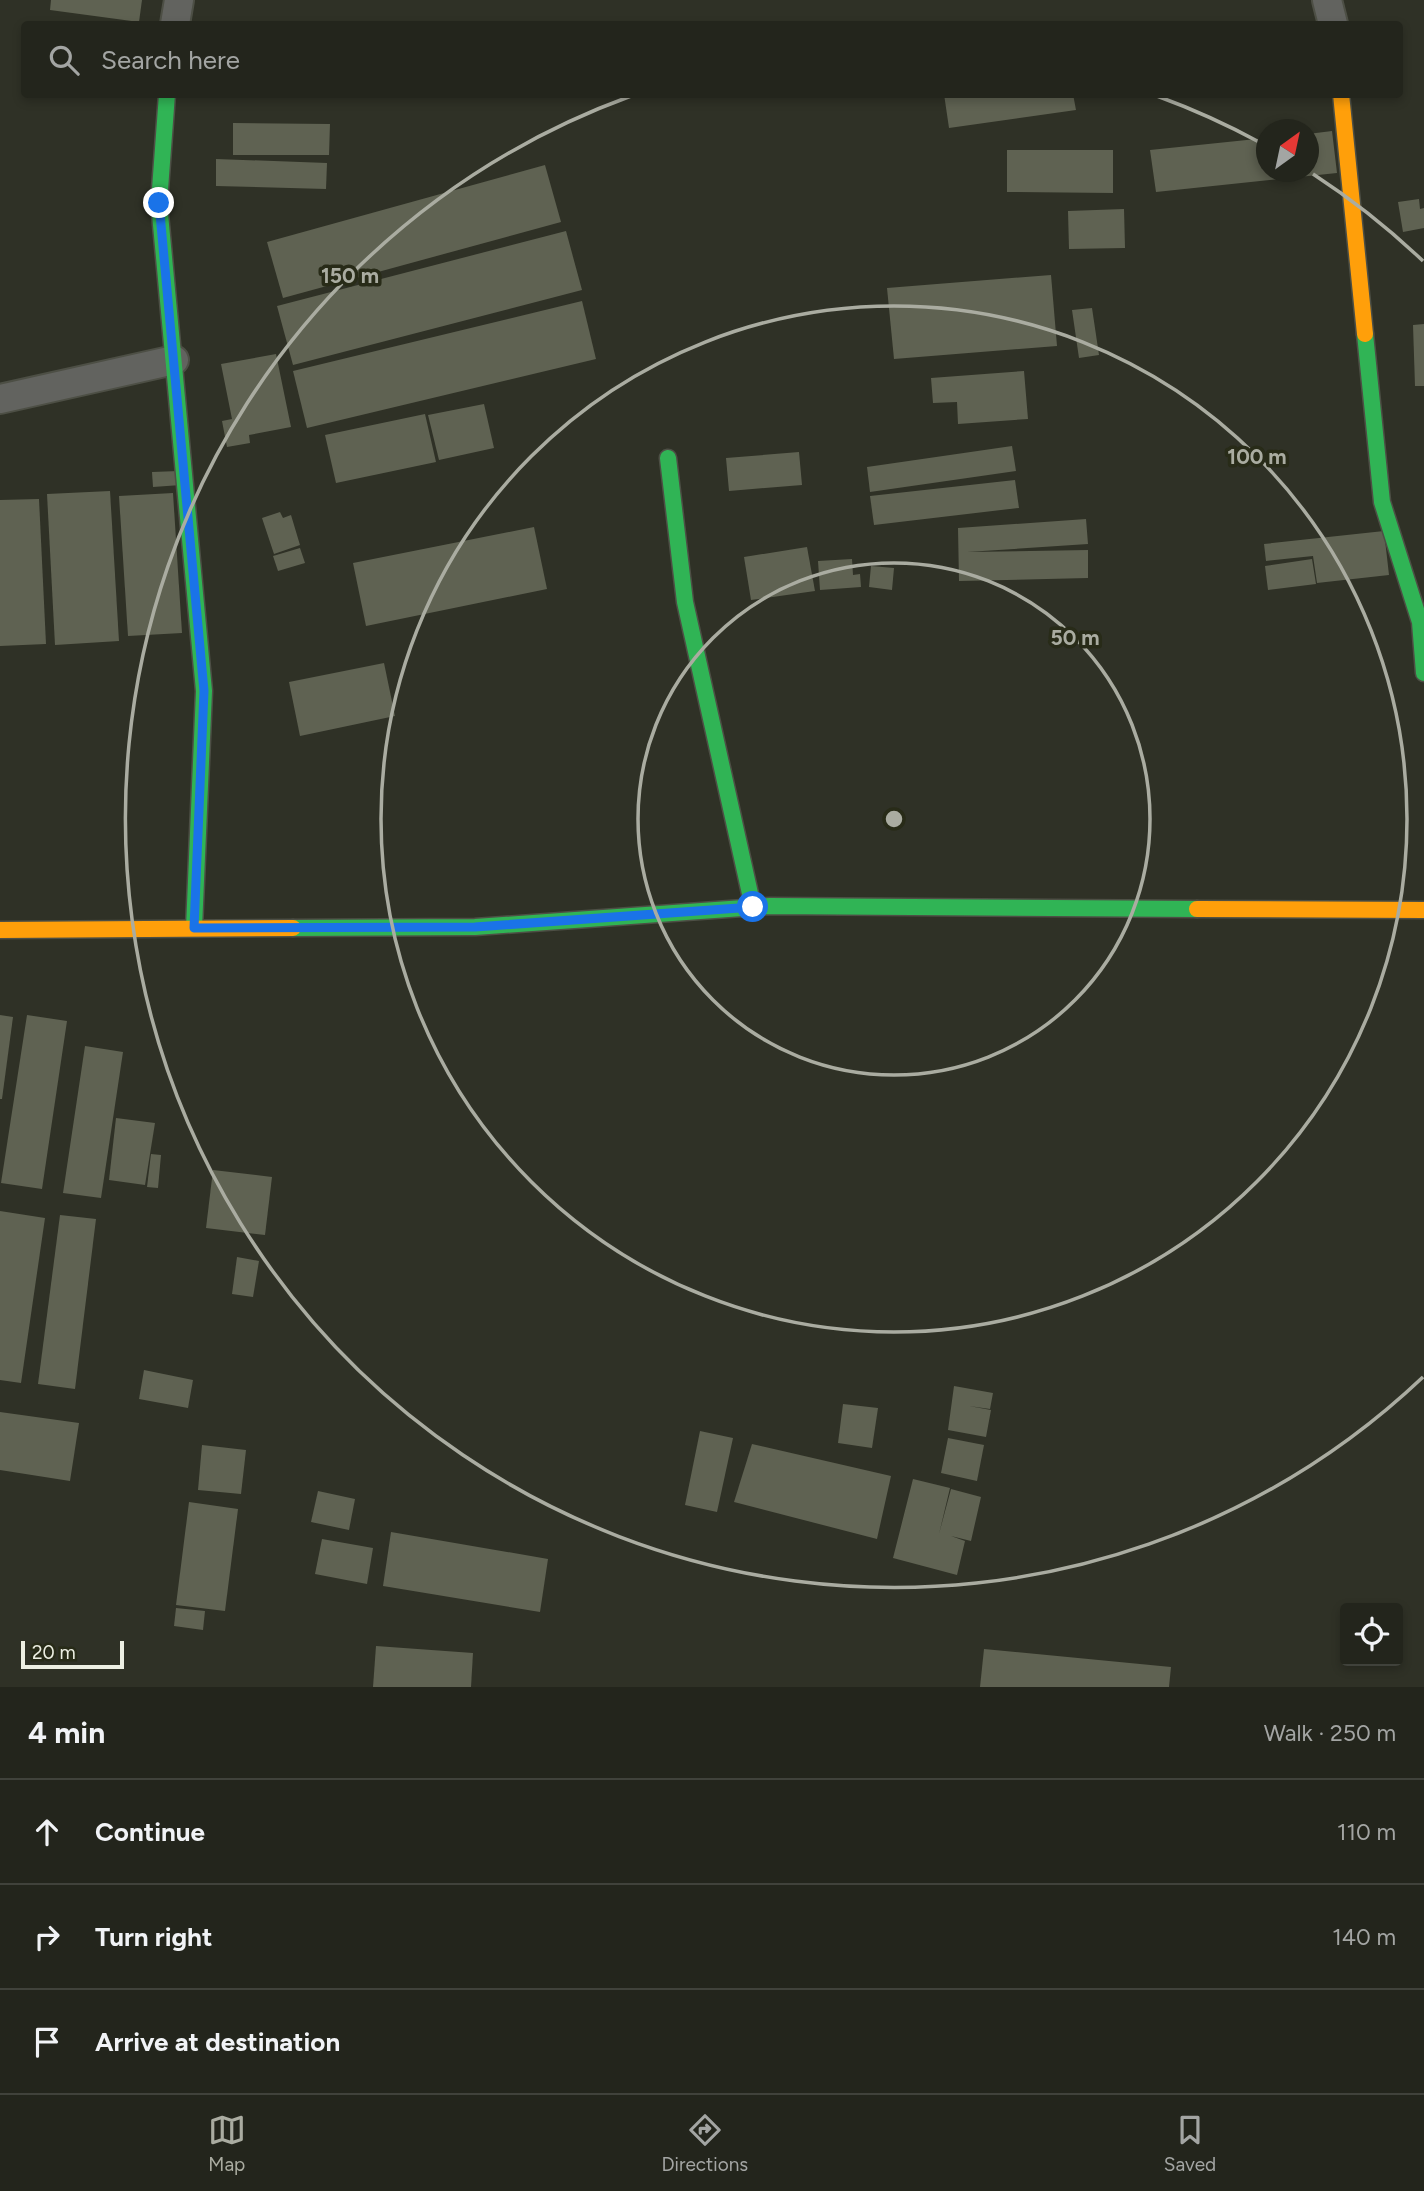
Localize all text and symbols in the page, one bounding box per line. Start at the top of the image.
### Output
search box [21,21,1403,98]
icon: search [45,41,83,79]
text: Search here [101,44,240,76]
north arrow [1256,119,1319,182]
route end [143,187,174,218]
text: 150 m [321,263,379,288]
text: 100 m [1227,444,1287,469]
text: 50 m [1050,625,1100,650]
centre of rings [882,807,906,831]
route start [737,891,768,922]
map controls [1340,1603,1403,1666]
button: locate [1340,1603,1403,1666]
scale bar [21,1638,124,1670]
text: 20 m [32,1641,76,1664]
text: 4 min [28,1714,105,1751]
text: Walk · 250 m [1264,1719,1396,1747]
icon: ahead [28,1813,66,1851]
text: Continue [95,1816,205,1848]
text: 110 m [1337,1818,1396,1846]
icon: right [28,1918,66,1956]
text: Turn right [95,1921,212,1953]
text: 140 m [1332,1923,1396,1951]
icon: arrive [28,2023,66,2061]
text: Arrive at destination [95,2026,340,2058]
tab: Map [208,2111,246,2176]
tab: Directions [661,2111,748,2176]
tab: Saved [1164,2111,1216,2176]

